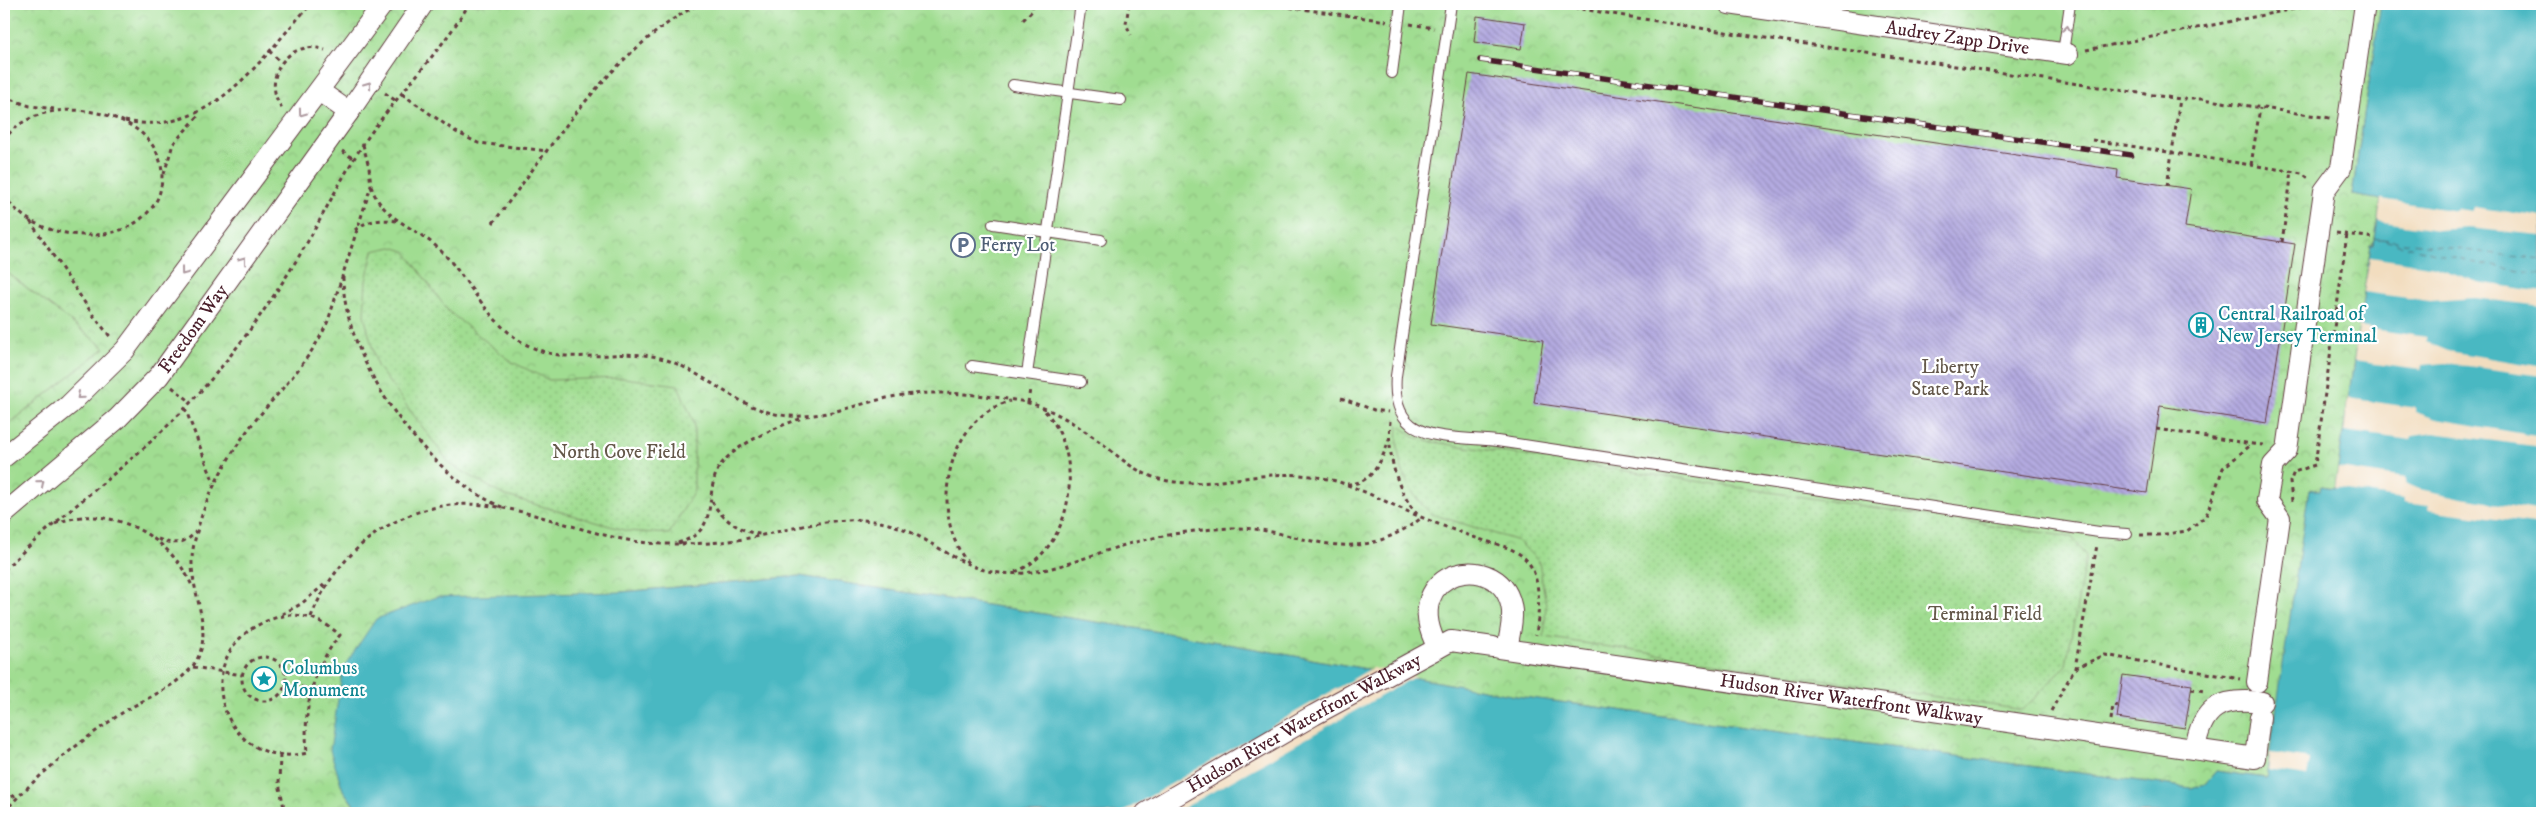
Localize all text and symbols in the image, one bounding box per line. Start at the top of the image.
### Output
street label: Audrey Zapp Drive [1884,16,2031,60]
one-way arrow [2061,24,2071,33]
one-way arrow [362,81,371,91]
one-way arrow [299,107,308,117]
parking icon: Ferry Lot [950,232,976,258]
place label: Ferry Lot [980,234,1055,257]
one-way arrow [237,256,246,266]
one-way arrow [181,266,190,276]
street label: Freedom Way [153,279,233,378]
place label: Central Railroad of New Jersey Terminal [2218,303,2377,348]
building icon: Central Railroad of New Jersey Terminal [2188,312,2214,338]
park label: Liberty State Park [1911,356,1989,401]
one-way arrow [76,390,85,399]
park label: North Cove Field [552,441,686,464]
one-way arrow [36,480,45,489]
park label: Terminal Field [1928,603,2042,626]
street label: Hudson River Waterfront Walkway [1183,647,1426,798]
place label: Columbus Monument [282,657,365,702]
place icon: Columbus Monument [251,666,277,692]
street label: Hudson River Waterfront Walkway [1718,669,1985,730]

